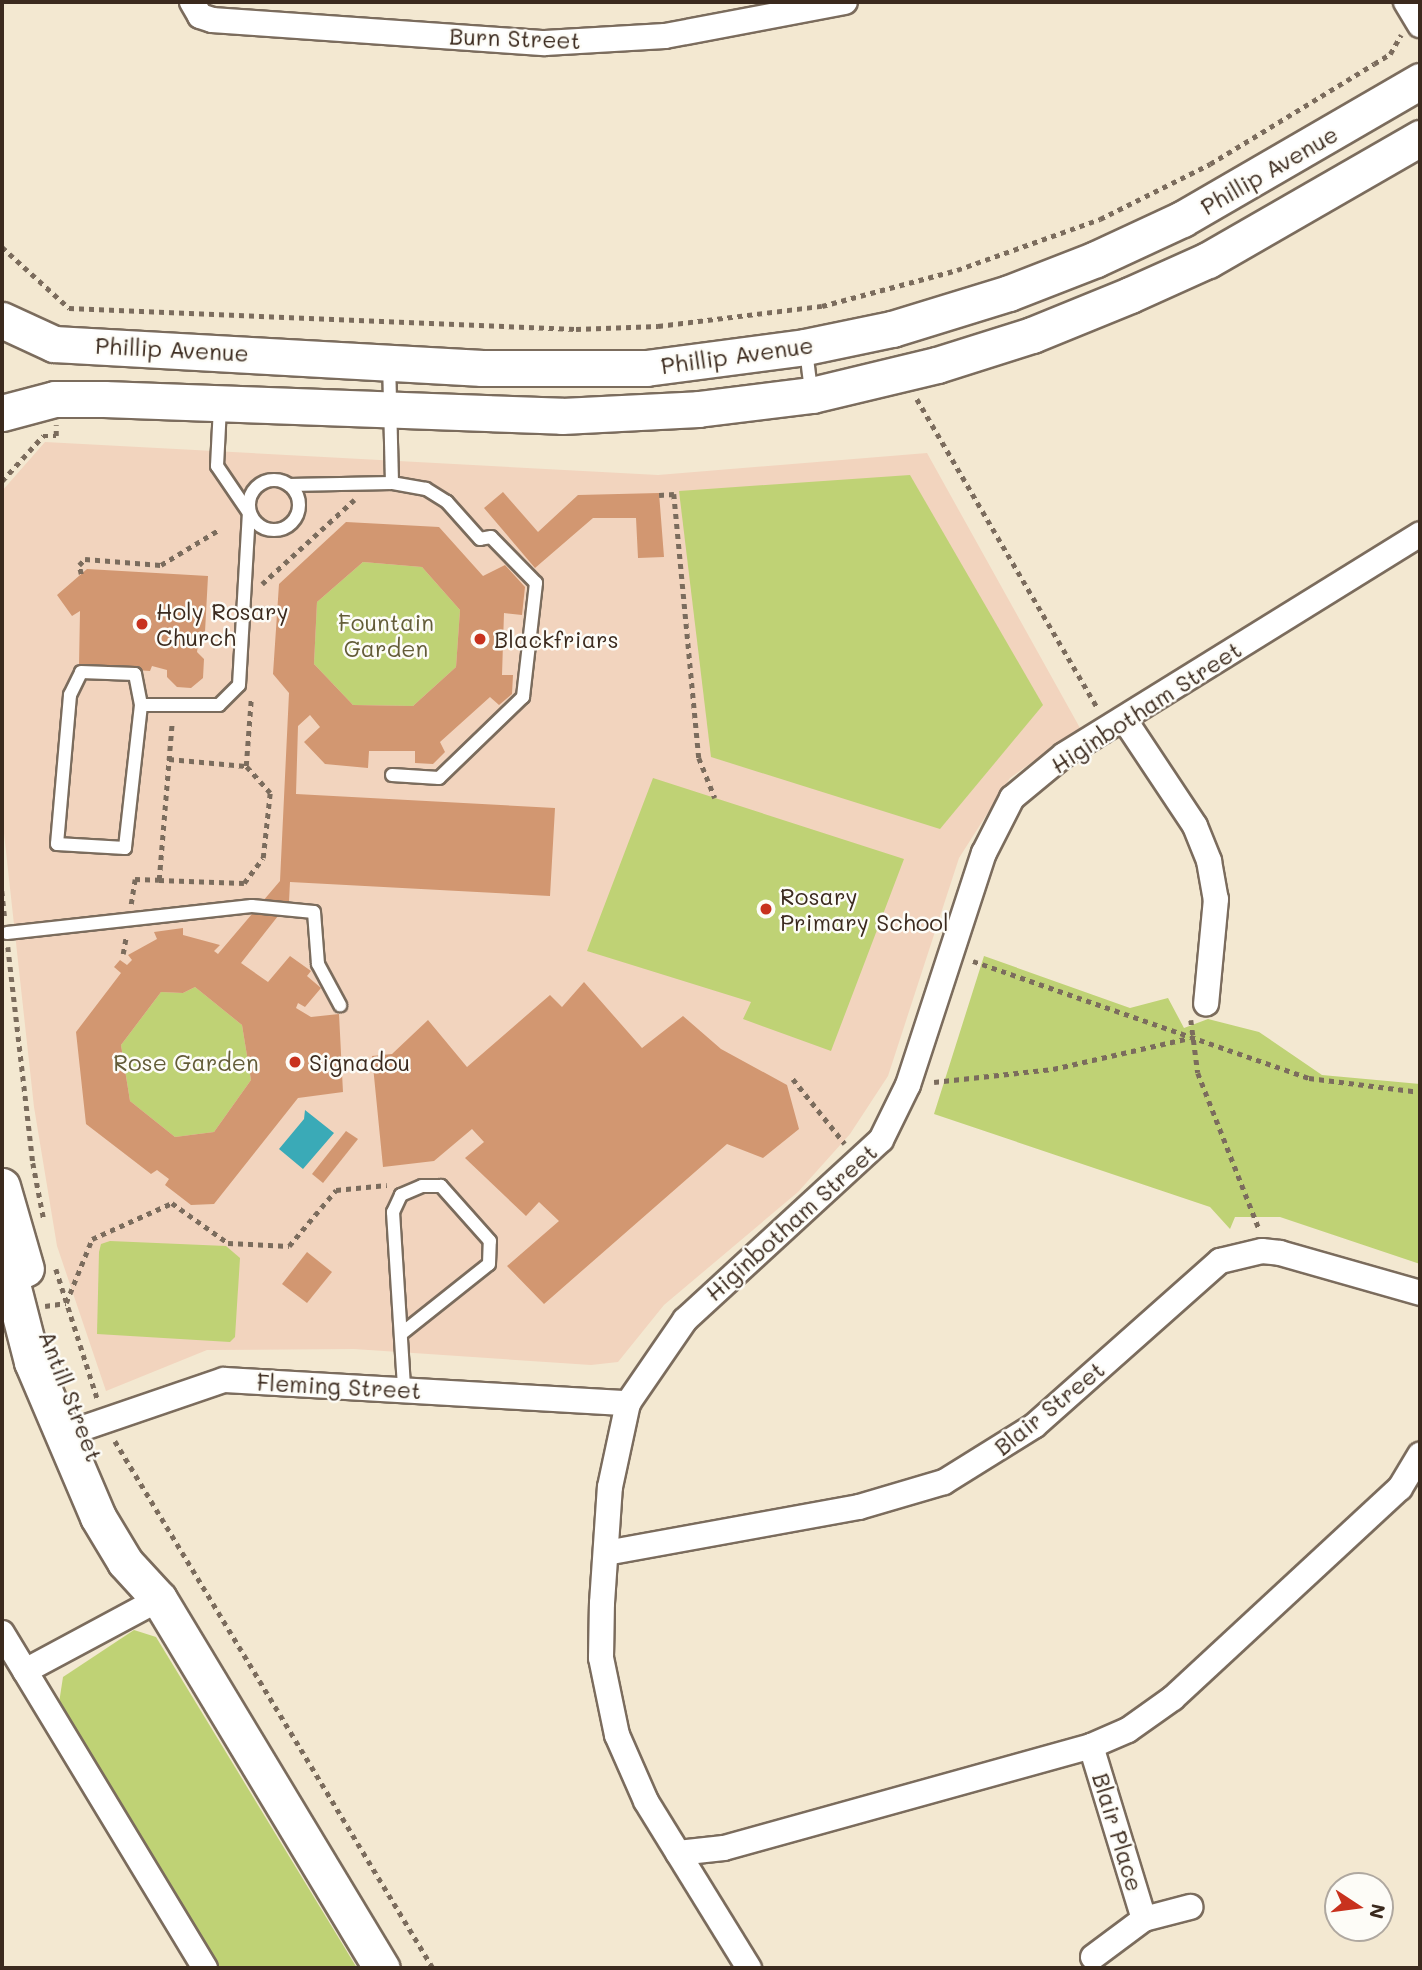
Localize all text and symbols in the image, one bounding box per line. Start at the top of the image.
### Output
street label: Burn Street [449,22,581,54]
street label: Phillip Avenue [1196,120,1342,220]
street label: Phillip Avenue [94,331,250,367]
street label: Phillip Avenue [659,331,815,379]
place label: Holy Rosary Church [156,597,289,651]
park label: Fountain Garden [338,608,434,662]
marker: Holy Rosary Church [134,616,150,632]
place label: Blackfriars [494,625,619,653]
marker: Blackfriars [472,631,488,647]
street label: Higinbotham Street [1046,635,1246,779]
place label: Rosary Primary School [780,882,949,936]
marker: Rosary Primary School [758,901,774,917]
park label: Rose Garden [113,1048,259,1076]
place label: Signadou [309,1048,410,1076]
marker: Signadou [287,1054,303,1070]
street label: Higinbotham Street [700,1138,882,1306]
street label: Antill Street [33,1327,109,1465]
street label: Blair Street [988,1355,1110,1461]
street label: Fleming Street [256,1368,422,1404]
street label: Blair Place [1087,1770,1149,1894]
north arrow [1324,1872,1394,1942]
text: N [1364,1902,1392,1921]

